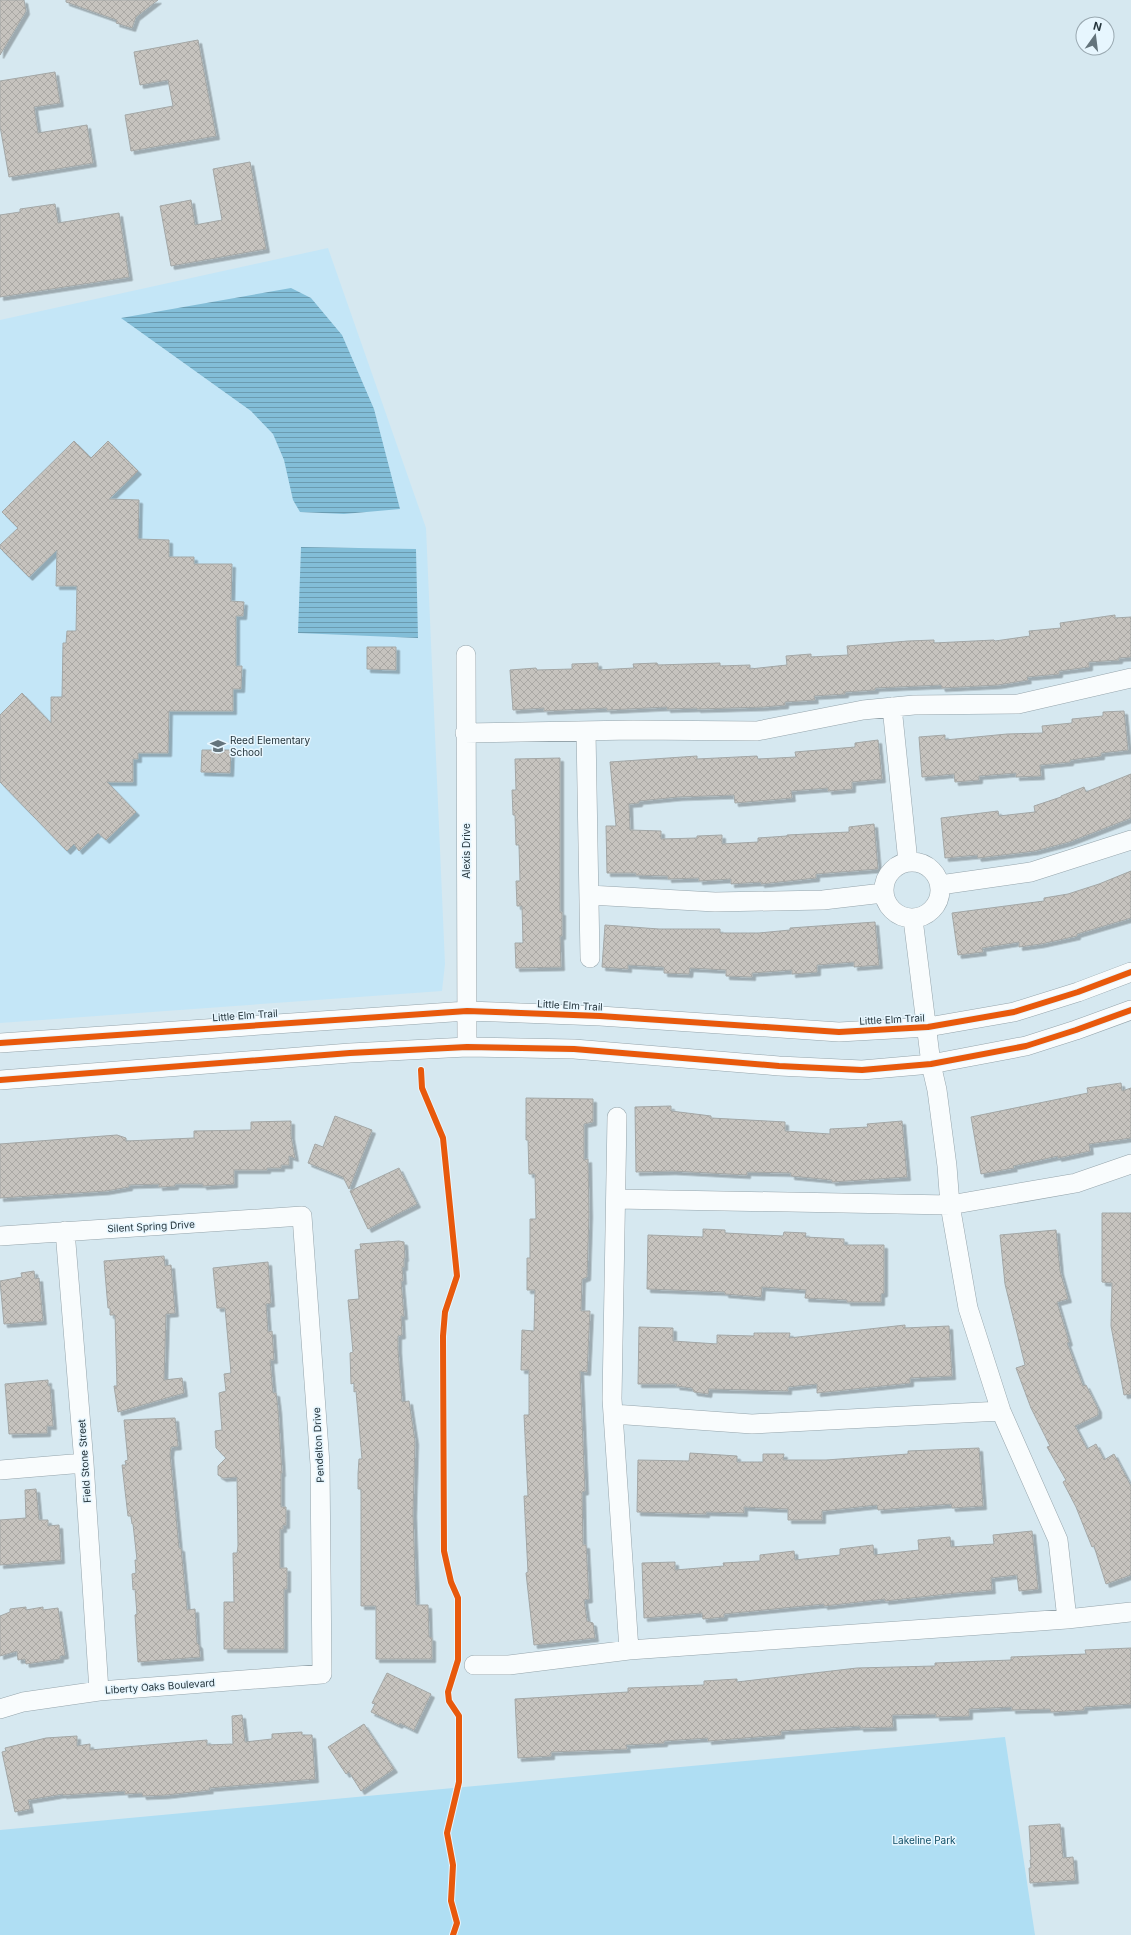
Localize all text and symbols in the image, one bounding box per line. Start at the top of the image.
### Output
north arrow [1075,16,1115,56]
text: N [1092,18,1103,34]
place label: Reed Elementary School [230,734,311,758]
school or university icon: Reed Elementary School [209,737,227,755]
street label: Alexis Drive [460,823,472,879]
street label: Little Elm Trail [537,997,603,1013]
street label: Little Elm Trail [212,1007,278,1023]
street label: Little Elm Trail [859,1011,925,1027]
street label: Silent Spring Drive [107,1218,195,1234]
street label: Pendelton Drive [310,1407,326,1483]
street label: Field Stone Street [75,1418,93,1503]
street label: Liberty Oaks Boulevard [105,1676,215,1696]
park label: Lakeline Park [892,1834,956,1846]

